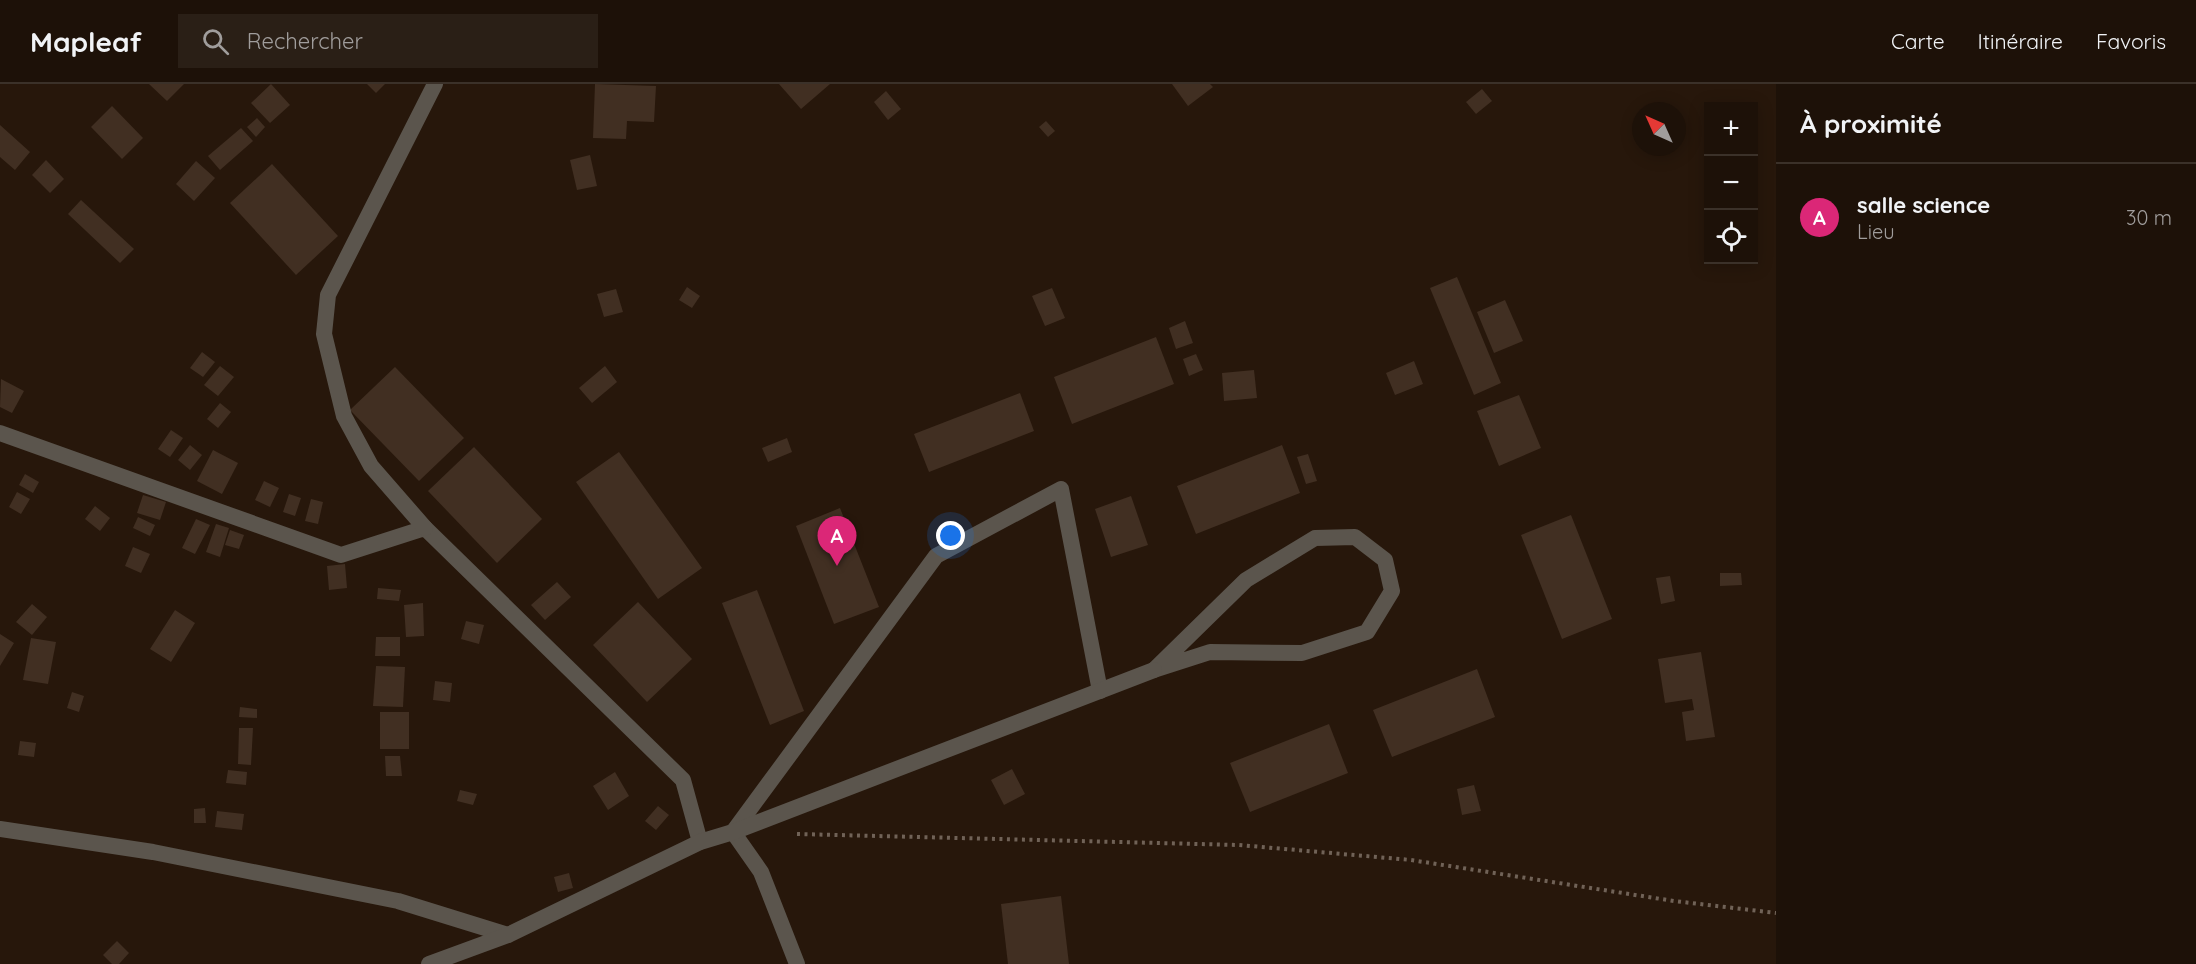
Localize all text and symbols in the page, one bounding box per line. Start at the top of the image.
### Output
search box [178,14,598,68]
text: Mapleaf [30,24,142,59]
icon: search [199,25,232,58]
text: Rechercher [247,27,363,55]
text: Carte [1891,28,1945,54]
text: Itinéraire [1978,28,2063,54]
text: Favoris [2096,28,2166,54]
north arrow [1632,102,1686,156]
map controls [1704,102,1758,264]
button: + [1704,102,1758,156]
text: À proximité [1800,107,1942,140]
button: − [1704,156,1758,210]
text: salle science [1857,191,1990,219]
text: A [1813,205,1826,230]
text: 30 m [2126,205,2172,230]
button: locate [1704,210,1758,264]
text: Lieu [1857,219,1895,244]
pin: A [818,516,856,566]
your location [936,521,965,550]

